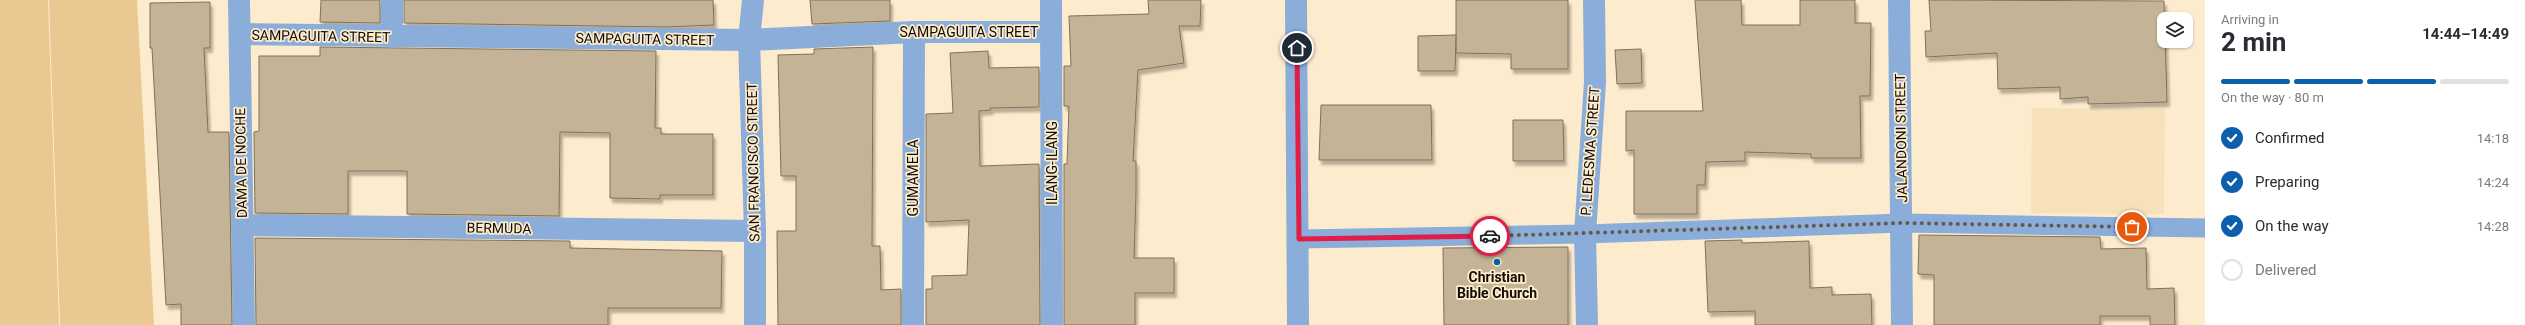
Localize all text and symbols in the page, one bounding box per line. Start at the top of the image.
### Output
map controls [2157,12,2193,48]
button: layers [2157,12,2193,48]
text: Arriving in [2221,12,2279,27]
street label: SAMPAGUITA STREET [900,24,1039,40]
text: 14:44–14:49 [2422,25,2509,43]
street label: SAMPAGUITA STREET [251,27,391,45]
text: 2 min [2221,27,2286,57]
street label: SAMPAGUITA STREET [575,30,715,48]
pin [1280,31,1314,65]
icon: home [1286,37,1308,59]
street label: JALANDONI STREET [1892,73,1910,203]
street label: SAN FRANCISCO STREET [744,81,762,242]
street label: P. LEDESMA STREET [1578,85,1603,216]
text: On the way · 80 m [2221,90,2324,105]
street label: DAMA DE NOCHE [232,108,250,218]
street label: ILANG-ILANG [1044,121,1060,205]
icon: check [2221,127,2243,149]
text: Confirmed [2255,129,2325,147]
text: 14:18 [2477,131,2509,146]
street label: GUMAMELA [905,139,921,217]
icon: check [2221,171,2243,193]
text: Preparing [2255,173,2319,191]
text: 14:24 [2477,175,2509,190]
pin [2115,210,2149,244]
icon: check [2221,215,2243,237]
courier [1470,216,1510,256]
icon: bag [2121,216,2143,238]
text: On the way [2255,217,2329,235]
street label: BERMUDA [466,219,532,237]
text: 14:28 [2477,219,2509,234]
icon: car [1479,225,1501,247]
marker: Christian Bible Church [1492,257,1502,267]
text: Delivered [2255,261,2317,279]
place label: Christian Bible Church [1457,269,1537,301]

